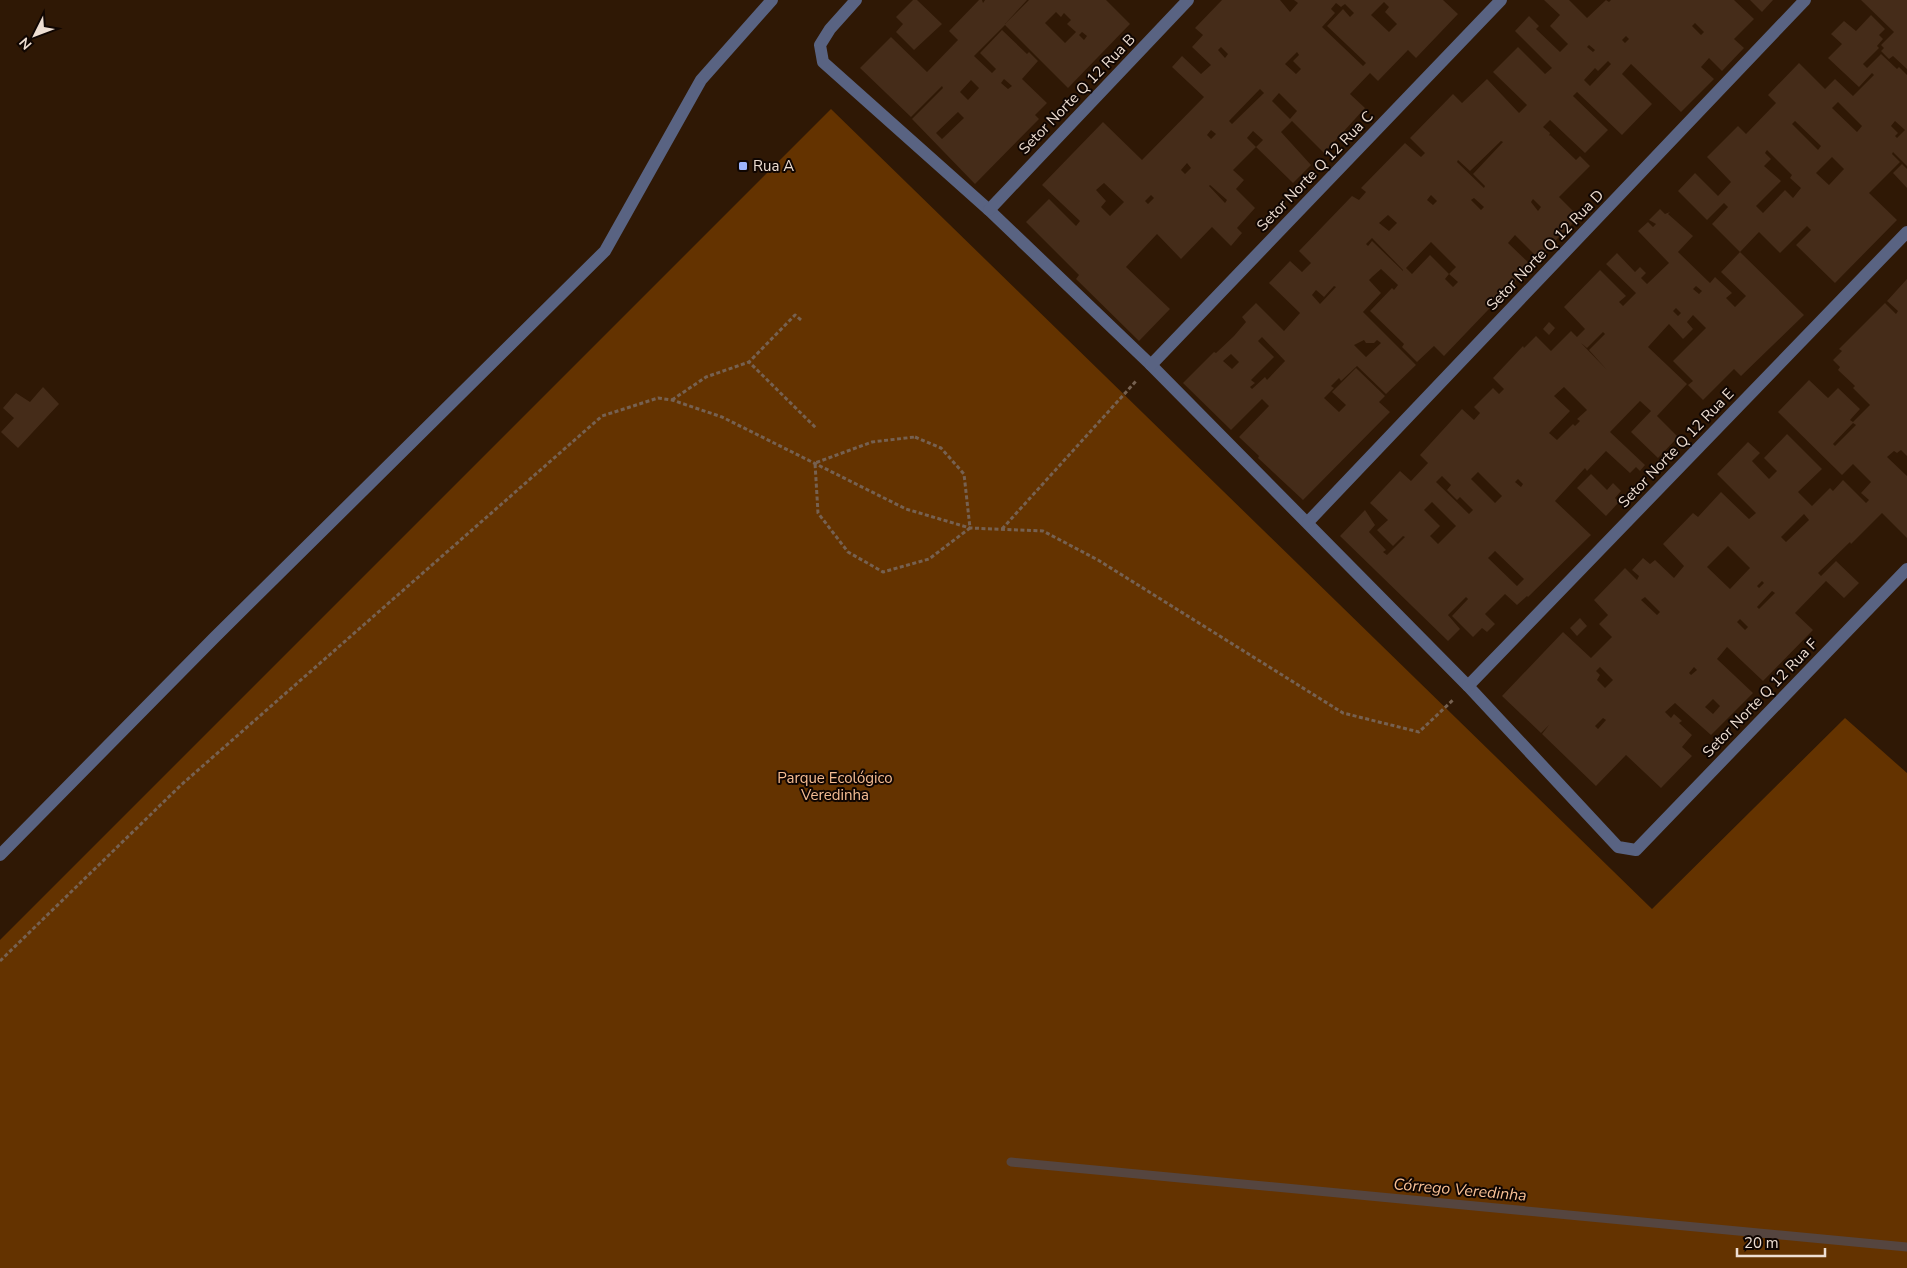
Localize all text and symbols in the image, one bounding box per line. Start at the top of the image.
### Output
north arrow [10,10,60,60]
street label: Setor Norte Q 12 Rua B [1014,30,1140,158]
text: N [15,33,36,54]
street label: Setor Norte Q 12 Rua C [1252,107,1378,235]
place label: Rua A [753,156,794,176]
marker: Rua A [737,160,749,172]
street label: Setor Norte Q 12 Rua D [1482,185,1608,315]
street label: Setor Norte Q 12 Rua E [1614,384,1738,512]
street label: Setor Norte Q 12 Rua F [1698,634,1822,762]
park label: Parque Ecológico Veredinha [777,768,893,805]
water label: Córrego Veredinha [1392,1173,1528,1207]
scale bar [1737,1226,1824,1258]
text: 20 m [1744,1233,1779,1253]

